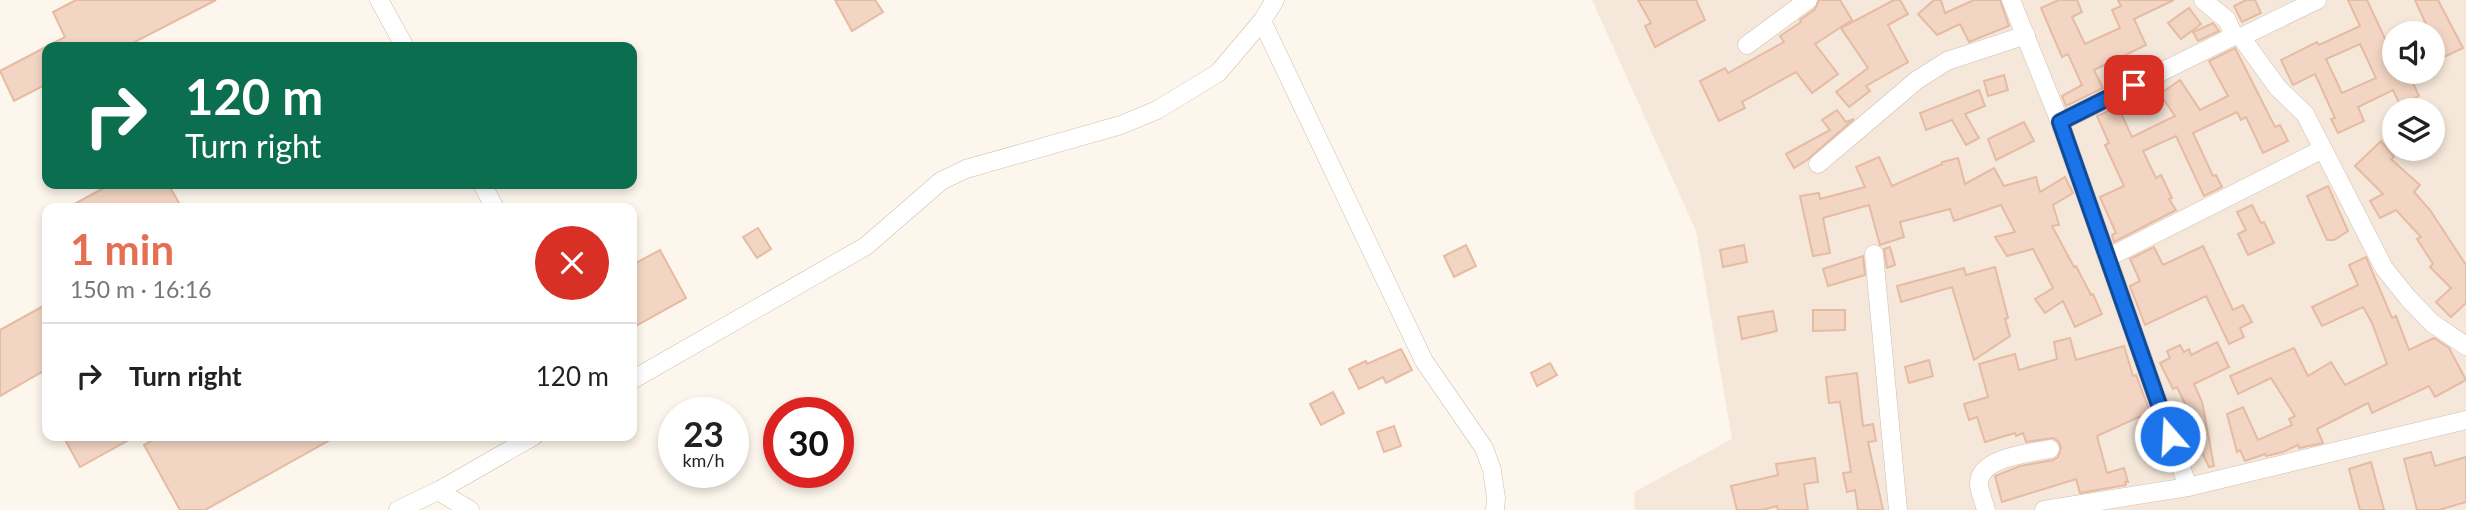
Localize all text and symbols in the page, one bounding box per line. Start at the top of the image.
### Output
map controls [2382,21,2445,161]
button: sound [2382,21,2445,84]
pin [2104,55,2164,115]
icon: arrive [2115,66,2153,104]
text: 120 m [185,67,323,125]
icon: right [70,70,161,161]
button: layers [2382,98,2445,161]
text: Turn right [185,126,321,165]
text: 1 min [70,224,174,274]
button: close [535,226,609,300]
text: 150 m · 16:16 [70,275,212,303]
icon: right [70,357,108,395]
text: Turn right [129,360,242,392]
text: 120 m [536,360,609,392]
speed limit sign: 30 [763,397,854,488]
position arrow [2133,399,2207,473]
text: 23 [683,412,724,454]
text: km/h [682,449,725,471]

